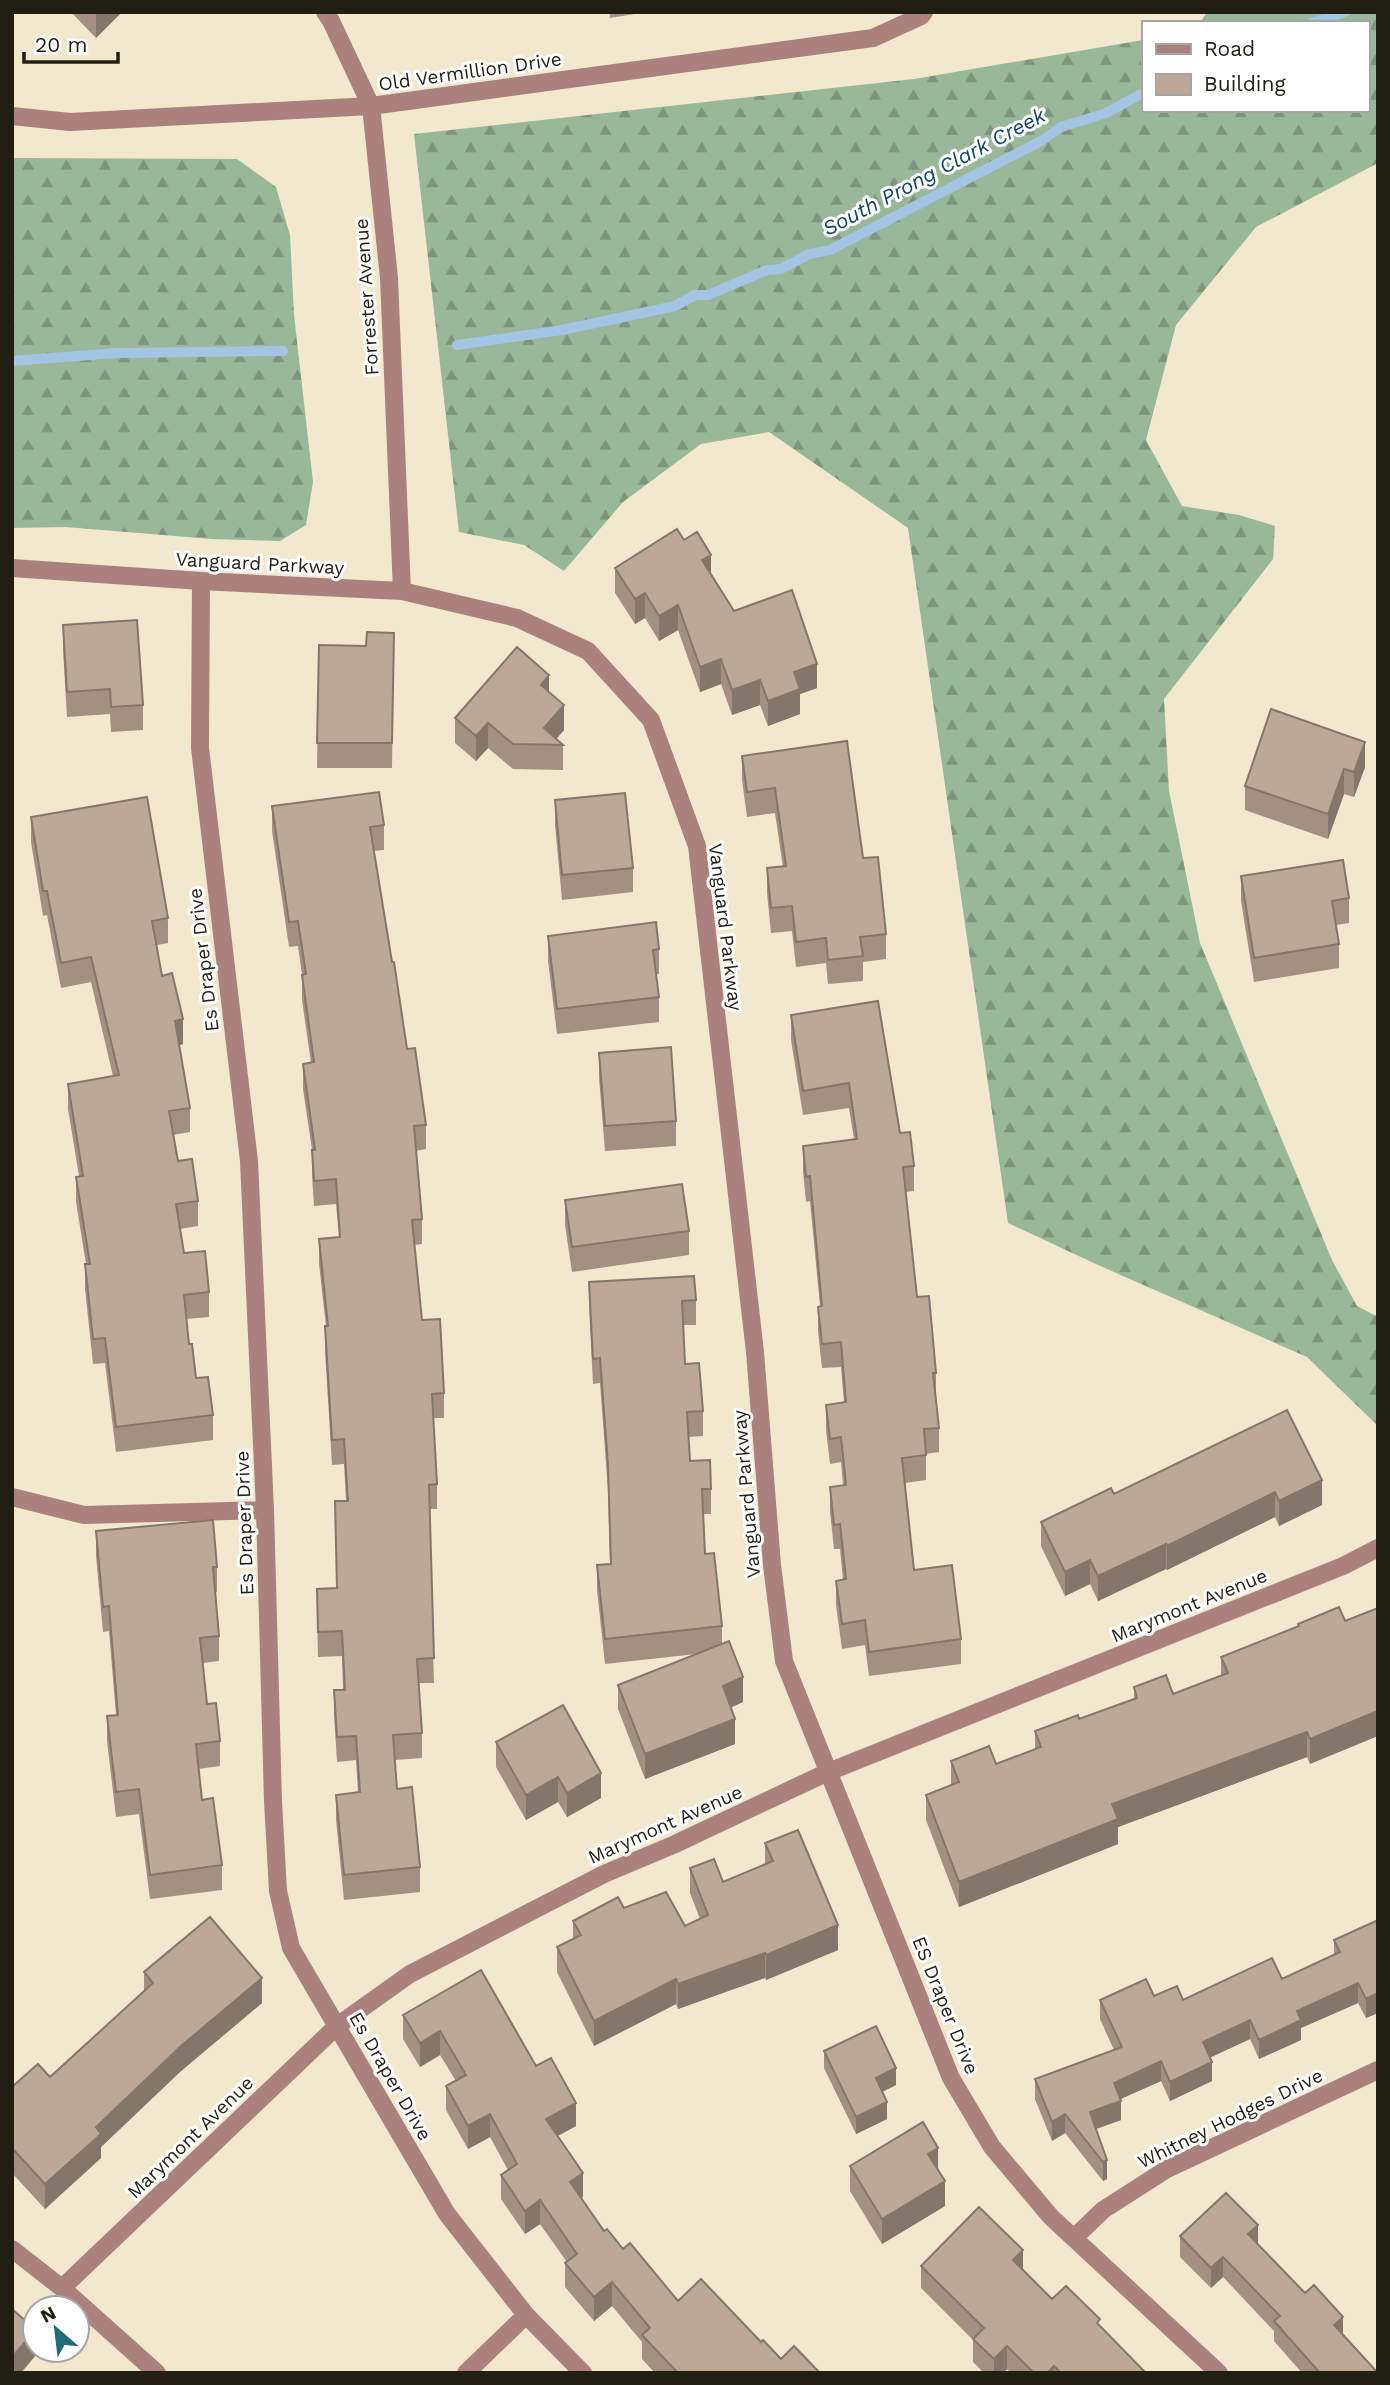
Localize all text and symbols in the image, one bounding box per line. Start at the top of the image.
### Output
scale bar [24,21,119,65]
legend [1142,21,1369,112]
text: 20 m [35,32,87,57]
text: Road [1204,36,1255,61]
street label: Old Vermillion Drive [377,47,563,96]
text: Building [1204,71,1286,96]
water label: South Prong Clark Creek [818,102,1050,241]
street label: Forrester Avenue [350,218,383,376]
street label: Vanguard Parkway [175,548,345,579]
street label: Vanguard Parkway [704,842,747,1012]
street label: Es Draper Drive [183,887,224,1033]
street label: Vanguard Parkway [728,1409,765,1579]
street label: Es Draper Drive [230,1450,259,1596]
street label: Marymont Avenue [1108,1564,1271,1647]
street label: Marymont Avenue [584,1780,746,1869]
street label: ES Draper Drive [907,1933,984,2077]
street label: Es Draper Drive [345,2008,437,2145]
street label: Whitney Hodges Drive [1134,2064,1327,2173]
street label: Marymont Avenue [122,2071,258,2203]
north arrow [21,2294,91,2364]
text: N [37,2301,60,2328]

